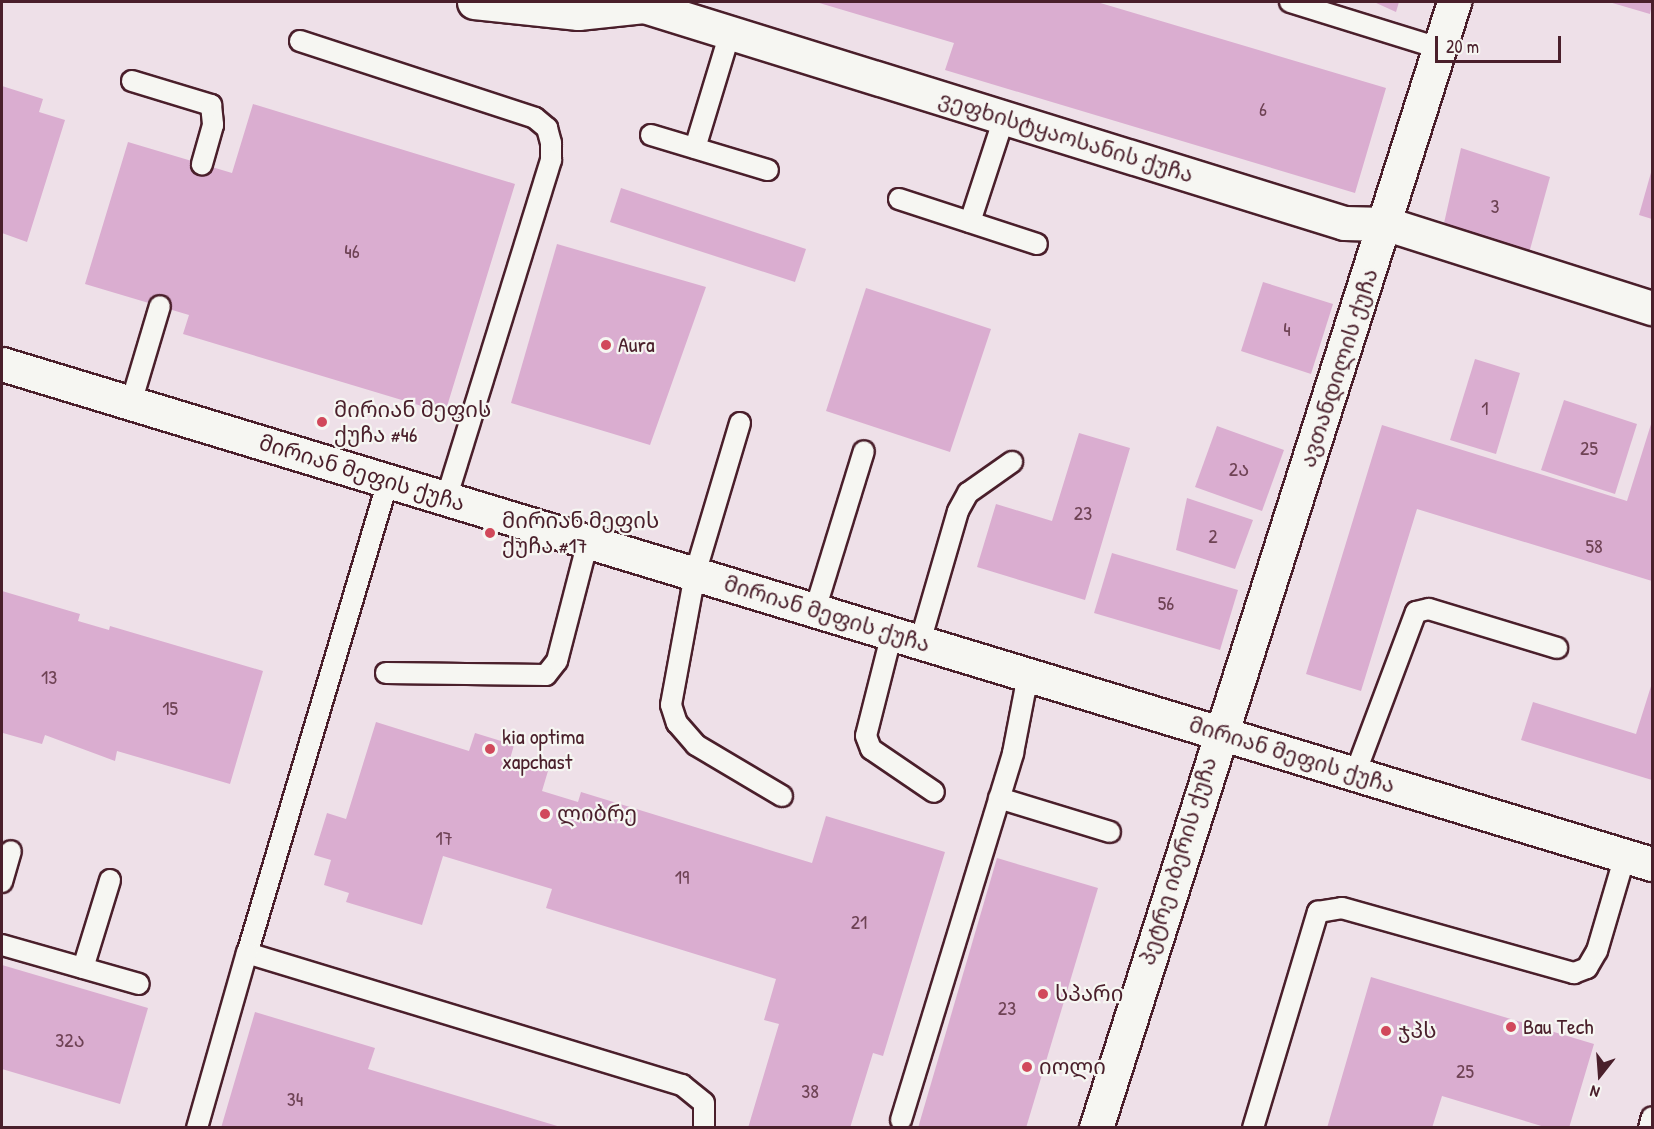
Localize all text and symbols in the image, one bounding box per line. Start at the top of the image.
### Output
scale bar [1438,24,1564,62]
text: 20 m [1446,34,1479,59]
street label: ვეფხისტყაოსანის ქუჩა [936,86,1196,188]
house number: 6 [1259,96,1267,120]
house number: 3 [1491,193,1499,217]
house number: 46 [344,238,360,262]
street label: ავთანდილის ქუჩა [1294,265,1384,471]
house number: 4 [1283,316,1291,340]
place label: Aura [618,332,655,358]
marker: Aura [599,338,613,352]
house number: 1 [1481,395,1489,419]
place label: მირიან მეფის ქუჩა #46 [334,396,491,448]
marker: მირიან მეფის ქუჩა #46 [315,415,329,429]
street label: მირიან მეფის ქუჩა [256,429,468,517]
house number: 25 [1580,435,1598,459]
house number: 2ა [1229,456,1249,480]
house number: 23 [1074,500,1092,524]
place label: მირიან მეფის ქუჩა #17 [502,507,659,558]
house number: 2 [1208,523,1218,547]
marker: მირიან მეფის ქუჩა #17 [483,526,497,540]
house number: 58 [1585,533,1603,557]
street label: მირიან მეფის ქუჩა [721,570,933,658]
house number: 56 [1158,590,1174,614]
house number: 13 [41,664,57,688]
house number: 15 [162,695,178,719]
street label: მირიან მეფის ქუჩა [1186,711,1398,799]
place label: kia optima xapchast [502,723,584,774]
marker: kia optima xapchast [483,742,497,756]
street label: პეტრე იბერის ქუჩა [1134,754,1222,968]
place label: ლიბრე [557,801,637,827]
marker: ლიბრე [538,807,552,821]
house number: 17 [435,825,453,849]
house number: 19 [675,864,689,888]
house number: 21 [851,909,867,933]
place label: სპარი [1055,981,1123,1007]
marker: სპარი [1036,987,1050,1001]
house number: 23 [998,995,1016,1019]
place label: Bau Tech [1523,1014,1593,1040]
place label: ჯპს [1398,1018,1436,1044]
marker: Bau Tech [1504,1020,1518,1034]
marker: ჯპს [1379,1024,1393,1038]
house number: 32ა [55,1027,85,1051]
north arrow [1570,1045,1630,1105]
place label: იოლი [1039,1054,1106,1080]
house number: 25 [1456,1058,1474,1082]
marker: იოლი [1020,1060,1034,1074]
house number: 38 [801,1078,819,1102]
text: N [1587,1080,1602,1104]
house number: 34 [287,1086,303,1110]

